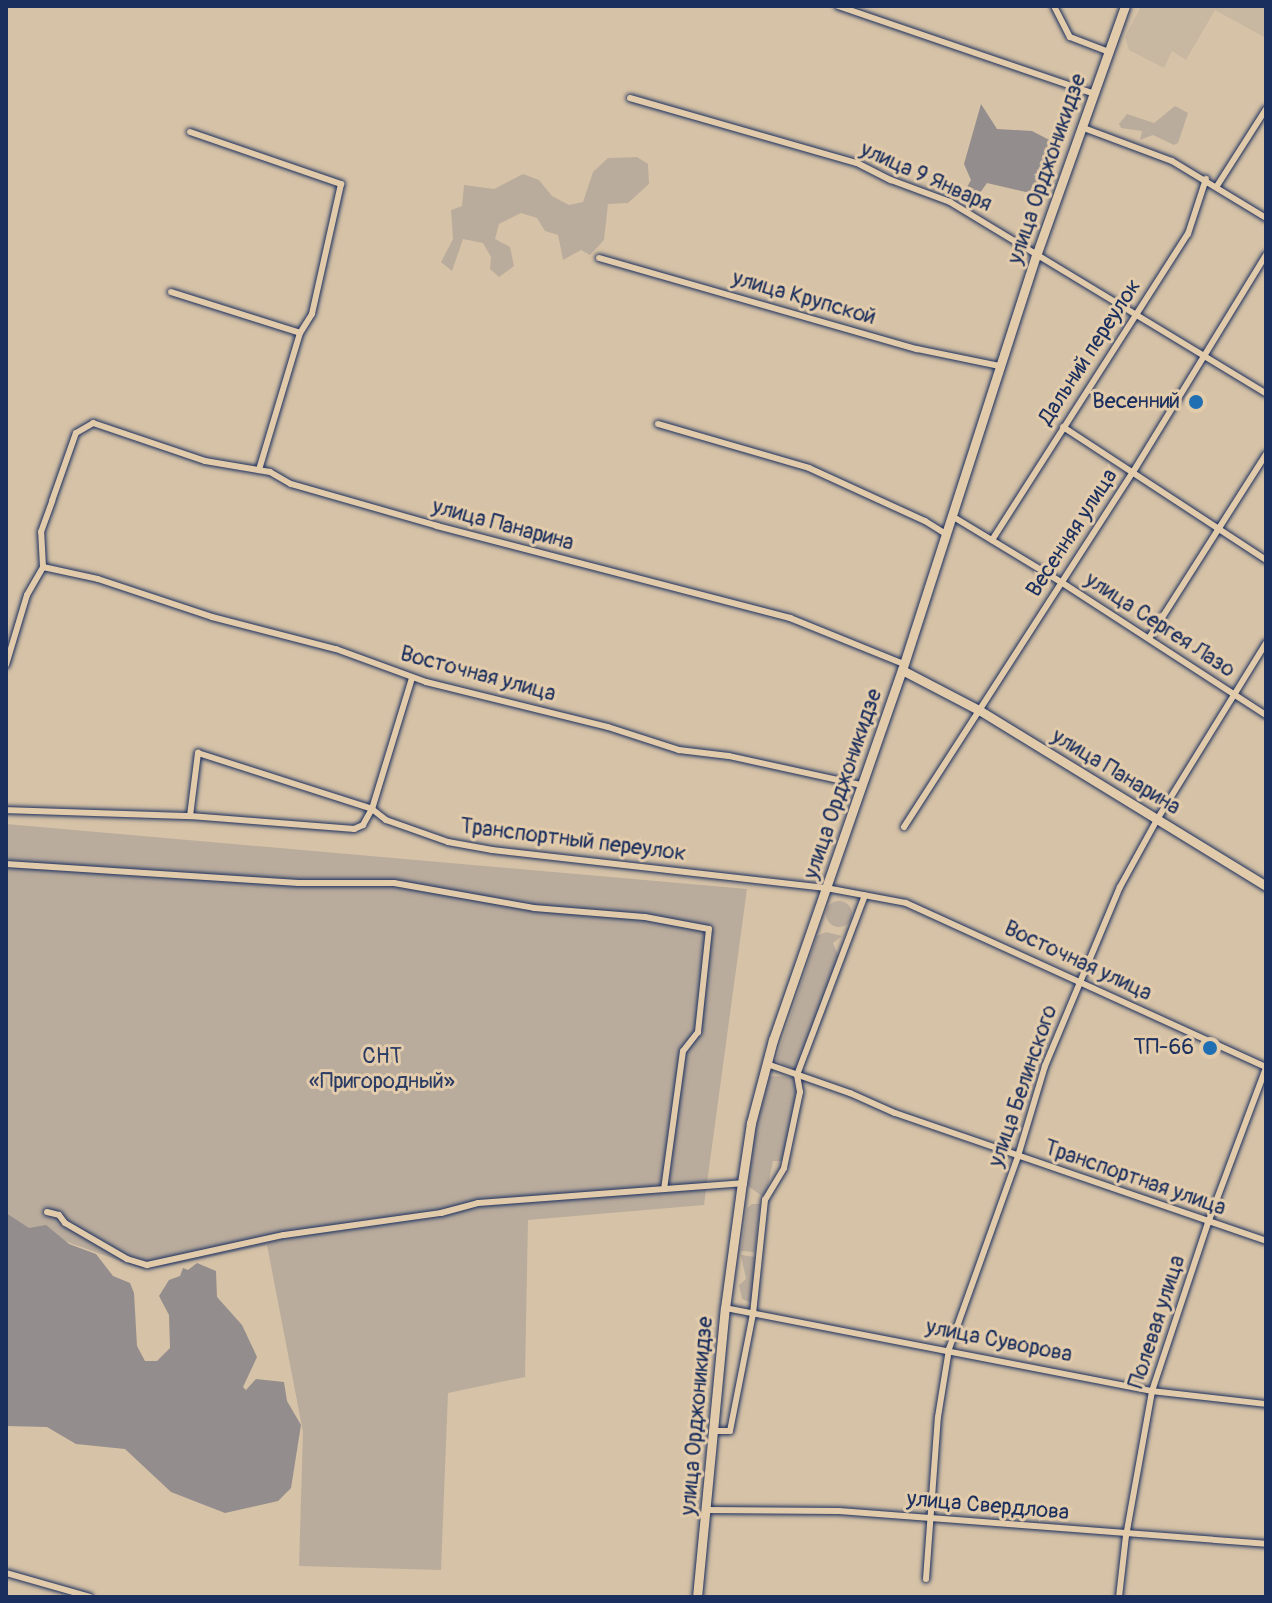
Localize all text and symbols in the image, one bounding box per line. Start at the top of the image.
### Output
street label: улица Орджоникидзе [1002,70,1092,268]
street label: улица 9 Января [856,136,996,218]
street label: улица Крупской [729,265,879,331]
street label: Дальний переулок [1033,274,1147,430]
place label: Весенний [1092,389,1180,415]
marker: Весенний [1187,393,1205,411]
street label: Весенняя улица [1021,464,1123,602]
street label: улица Панарина [429,493,577,557]
street label: улица Сергея Лазо [1080,567,1240,683]
street label: Восточная улица [397,641,559,707]
street label: улица Орджоникидзе [798,685,888,883]
street label: улица Панарина [1047,723,1185,821]
street label: Транспортный переулок [459,813,687,867]
street label: Восточная улица [1000,915,1156,1007]
street label: улица Белинского [983,1002,1063,1170]
place label: ТП-66 [1134,1035,1194,1061]
marker: ТП-66 [1201,1039,1219,1057]
park label: СНТ «Пригородный» [309,1043,455,1094]
street label: Транспортная улица [1041,1135,1229,1221]
street label: Полевая улица [1123,1252,1191,1392]
street label: улица Суворова [924,1314,1074,1368]
street label: улица Орджоникидзе [675,1315,719,1517]
street label: улица Свердлова [906,1486,1070,1526]

